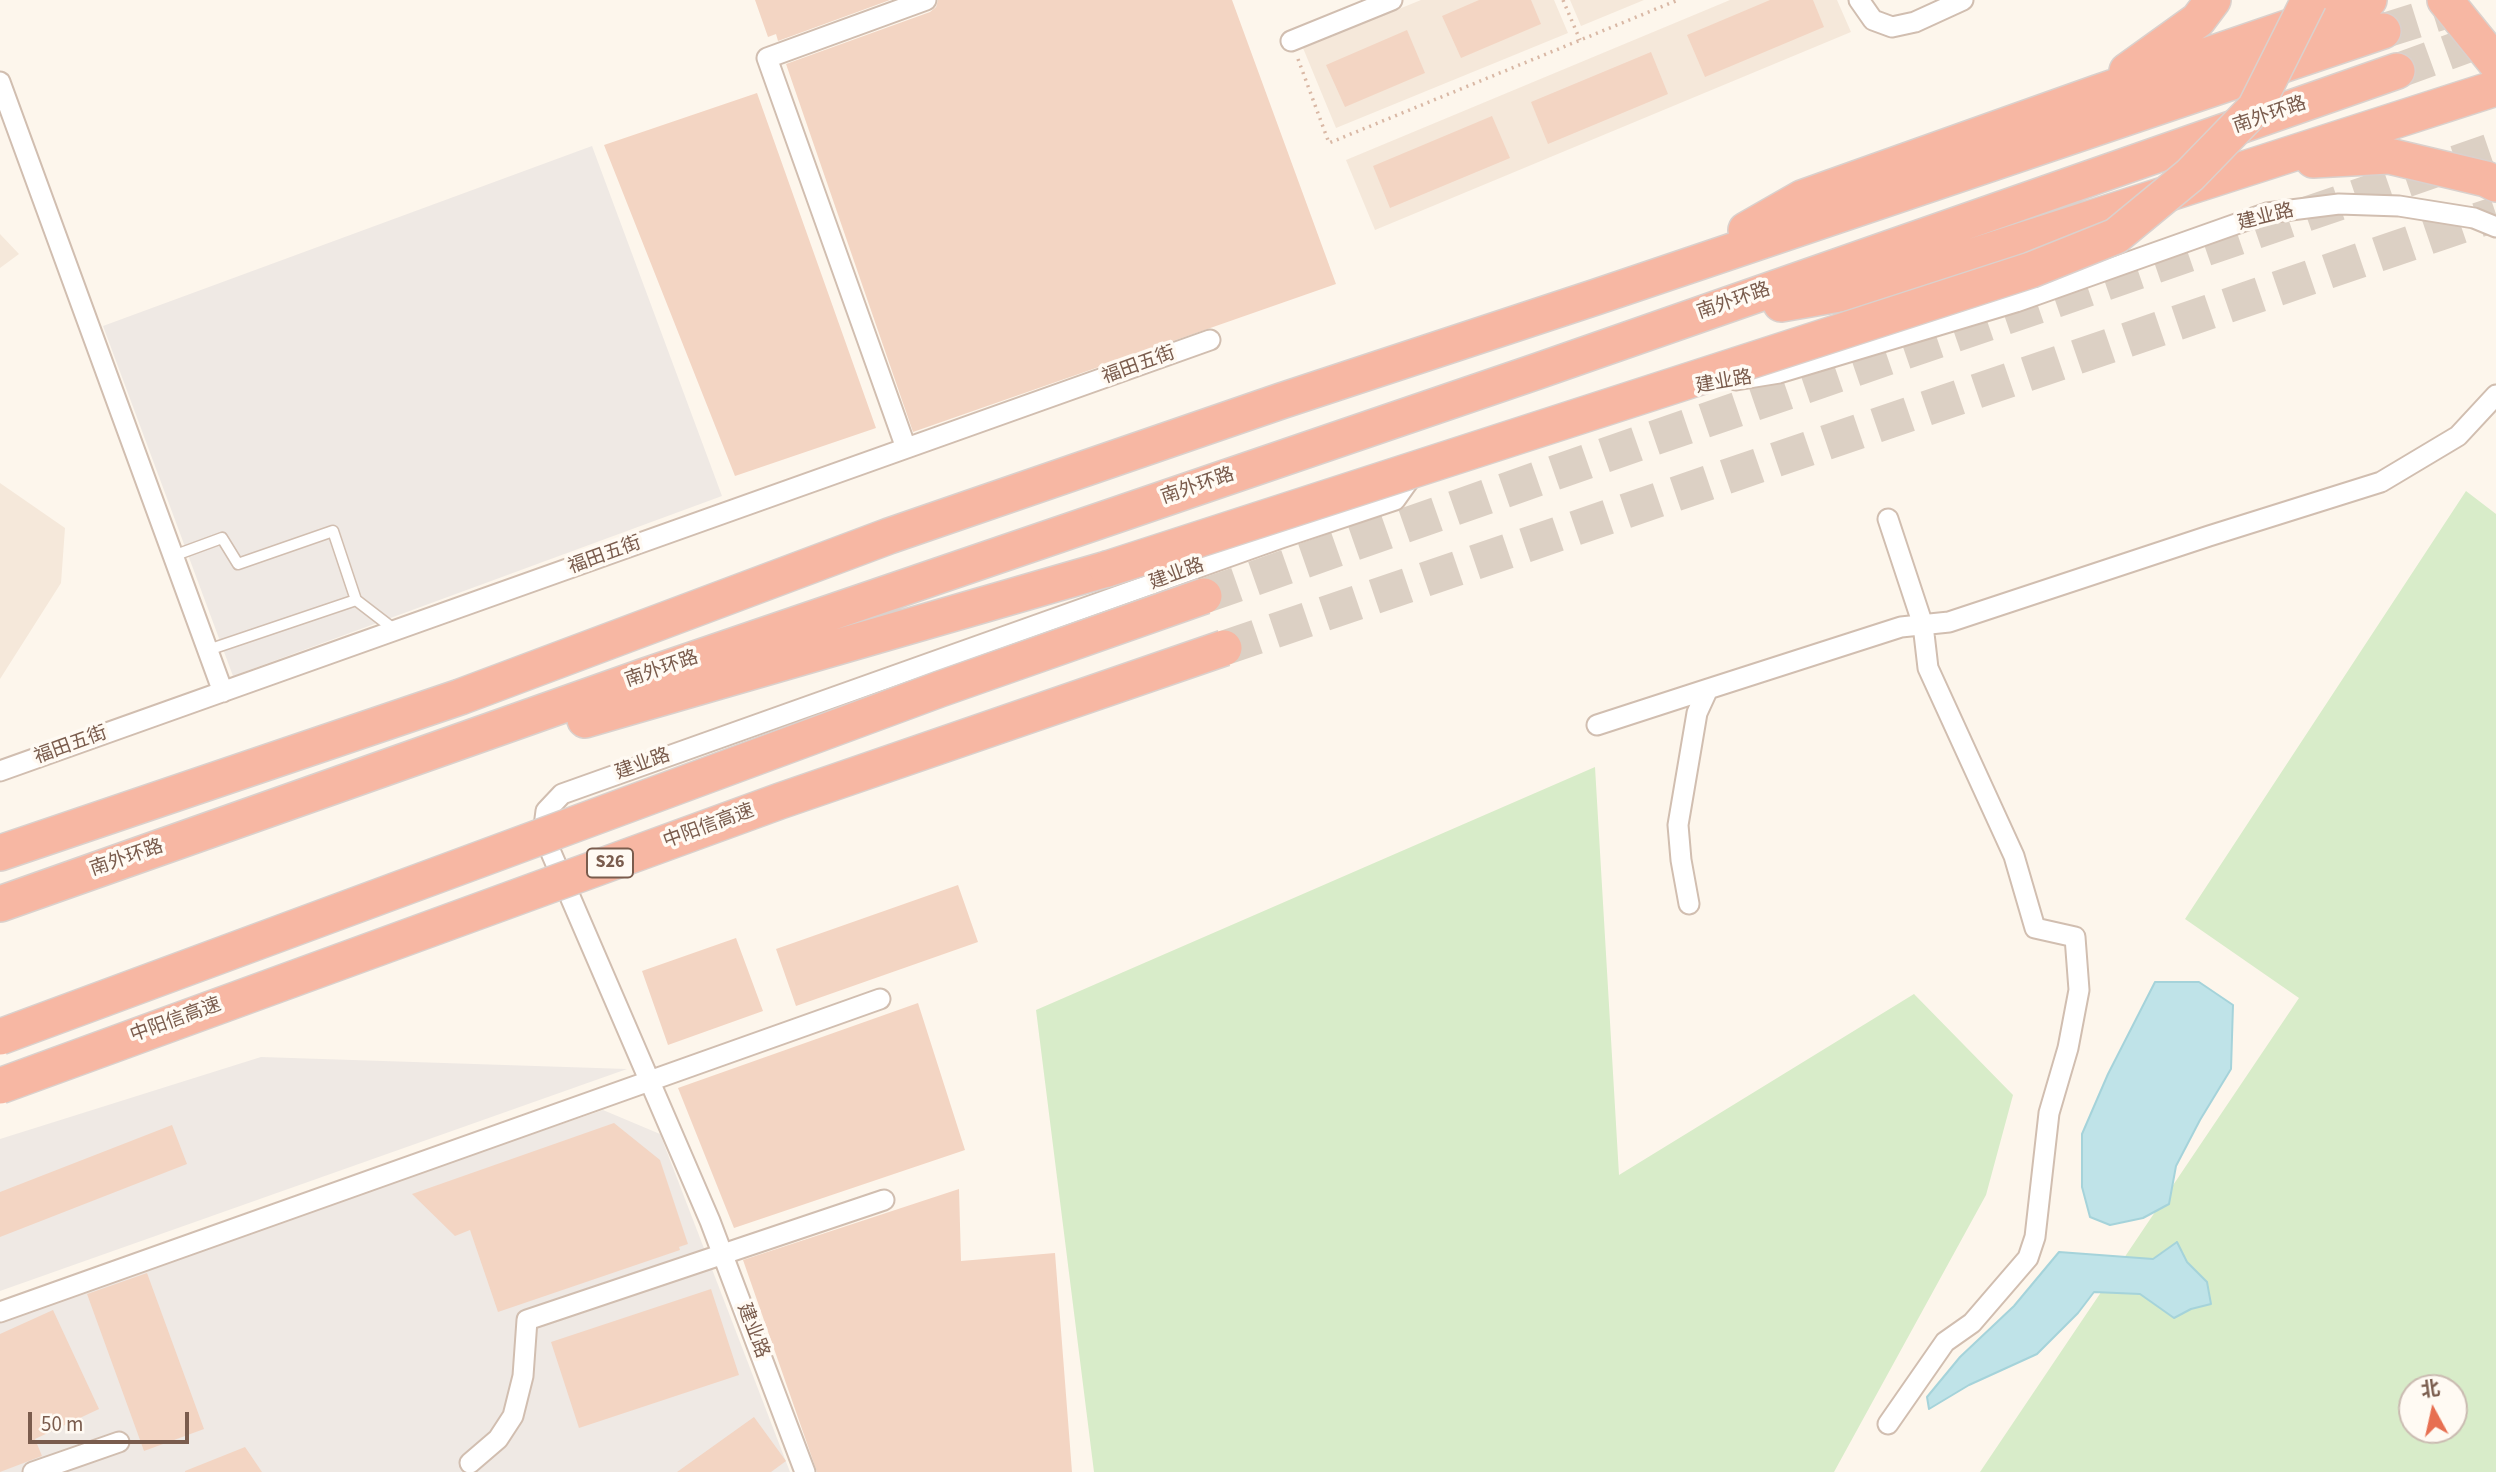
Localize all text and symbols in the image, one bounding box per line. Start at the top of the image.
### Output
street label: 南外环路 [2230,93,2310,139]
street label: 建业路 [2236,200,2296,236]
street label: 南外环路 [1694,279,1774,325]
street label: 福田五街 [1099,342,1179,390]
street label: 建业路 [1694,367,1754,399]
street label: 南外环路 [1158,464,1238,510]
street label: 福田五街 [565,532,645,580]
street label: 建业路 [1146,555,1208,595]
street label: 南外环路 [622,647,702,693]
street label: 福田五街 [31,722,111,770]
street label: 建业路 [612,745,674,785]
street label: 中阳信高速 [660,800,758,854]
street label: 南外环路 [87,836,167,882]
road number: S26 [587,848,633,878]
street label: 中阳信高速 [127,994,225,1048]
street label: 建业路 [731,1300,773,1362]
north arrow [2398,1374,2468,1444]
text: 北 [2419,1375,2442,1404]
scale bar [32,1398,192,1442]
text: 50 m [41,1409,83,1439]

